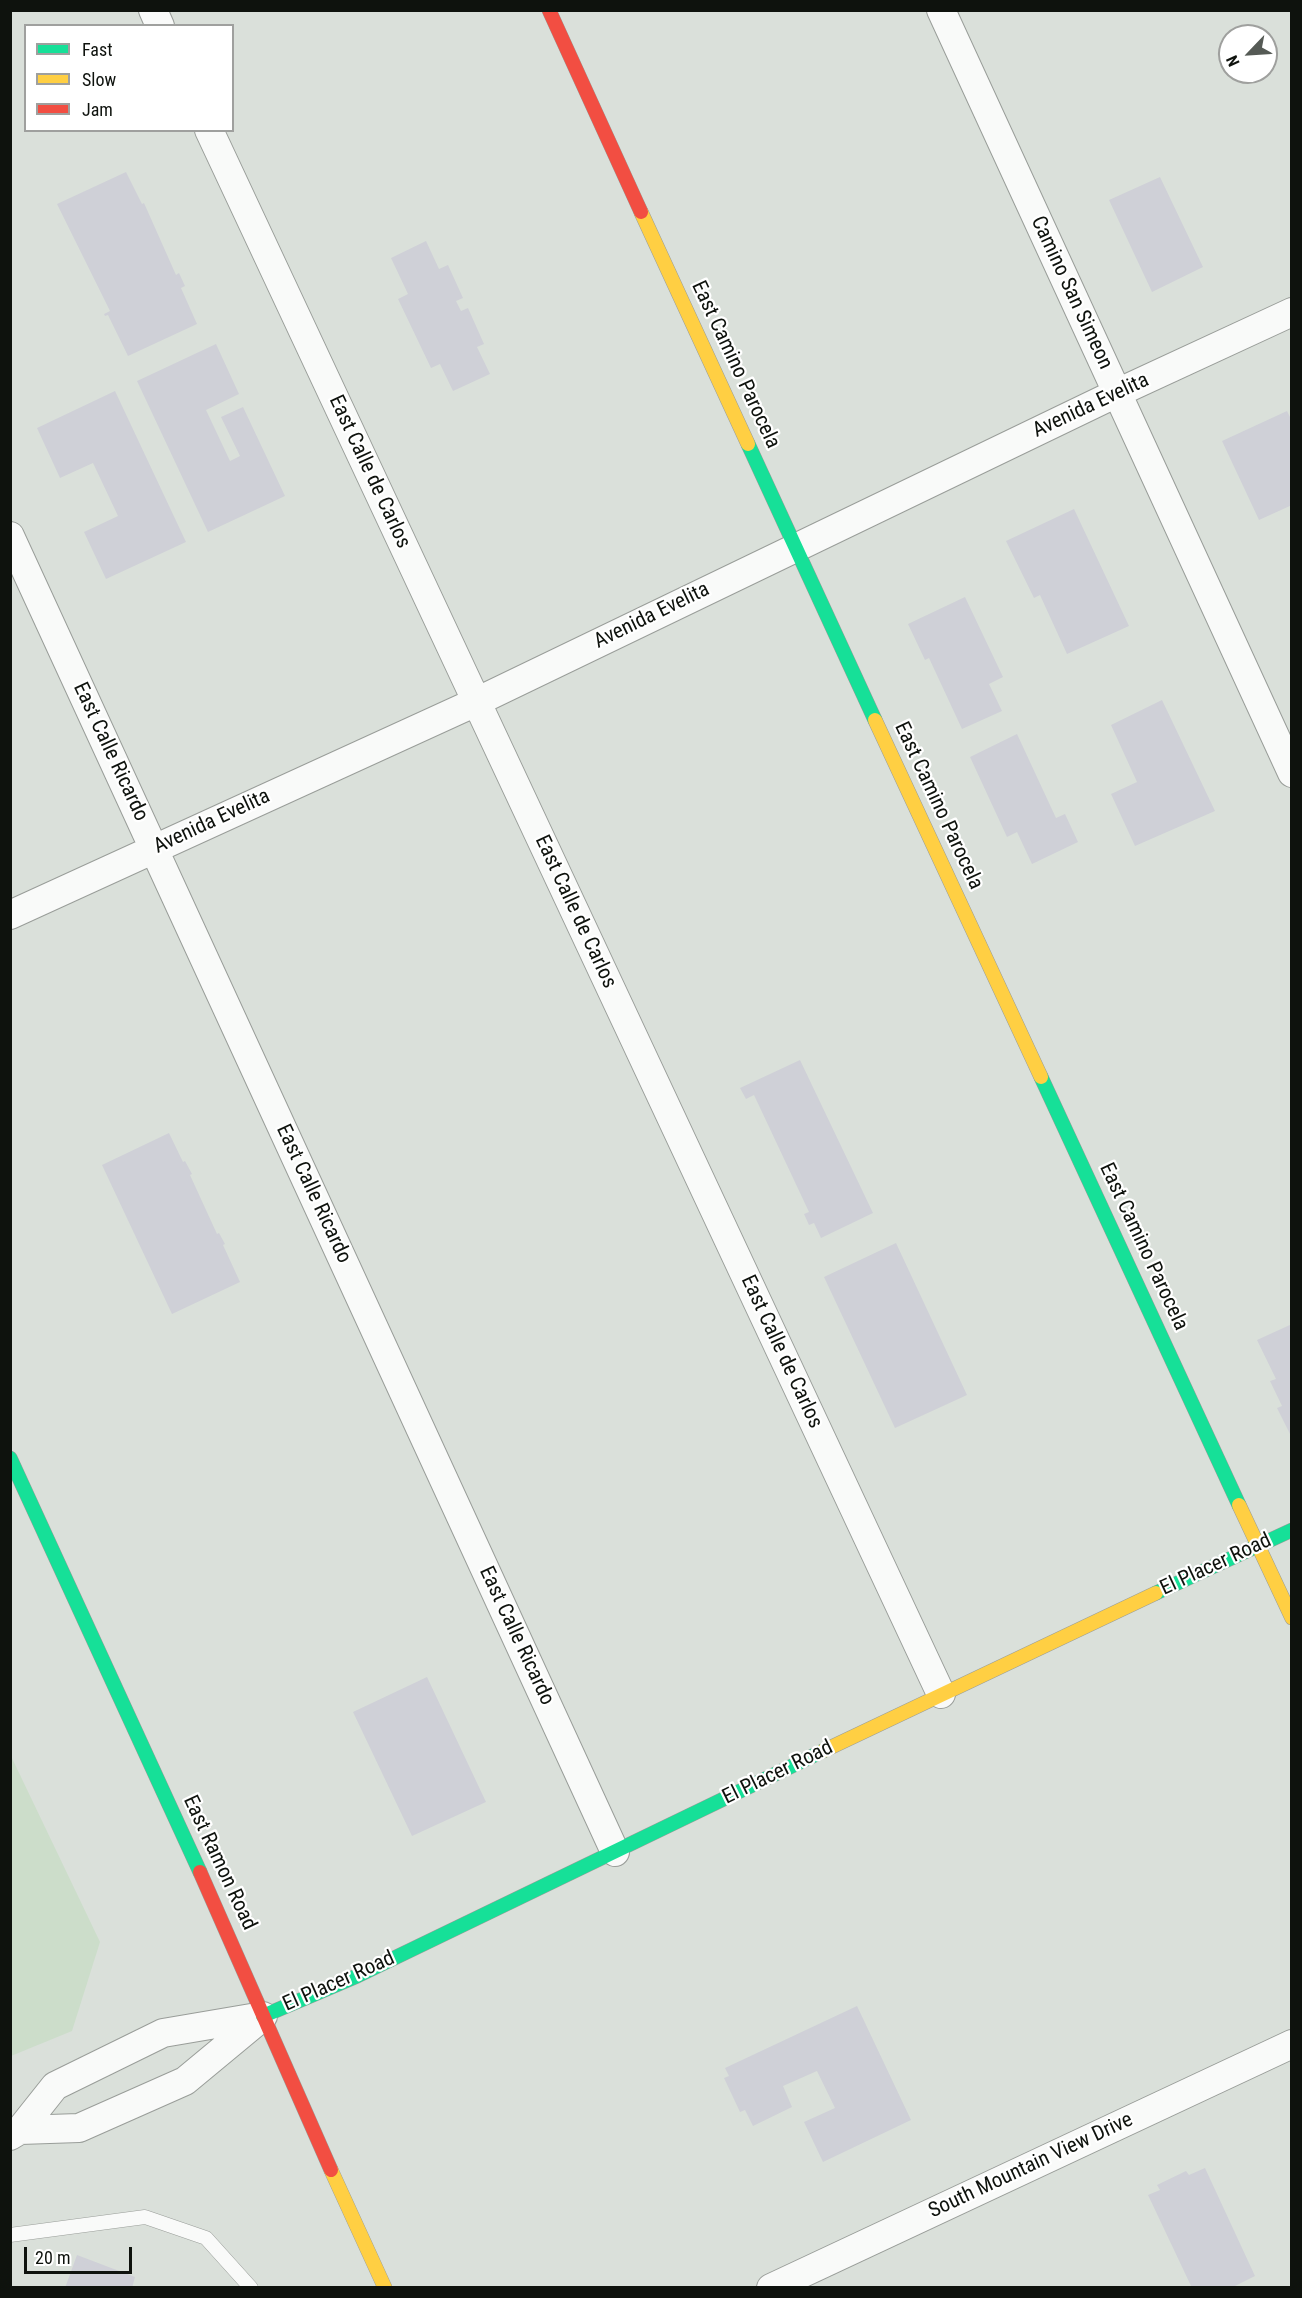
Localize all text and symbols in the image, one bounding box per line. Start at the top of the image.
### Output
legend [24,24,234,132]
north arrow [1218,24,1278,84]
text: Fast [82,39,113,60]
text: N [1222,53,1244,69]
text: Slow [82,69,116,90]
text: Jam [82,99,113,120]
street label: Camino San Simeon [1024,212,1118,374]
street label: East Camino Parocela [685,277,785,453]
street label: Avenida Evelita [1029,368,1153,444]
street label: East Calle de Carlos [323,392,415,552]
street label: Avenida Evelita [590,577,714,655]
street label: East Calle Ricardo [67,679,153,825]
street label: East Camino Parocela [888,718,988,894]
street label: Avenida Evelita [150,784,274,860]
street label: East Calle de Carlos [529,832,621,992]
street label: East Calle Ricardo [270,1121,356,1267]
street label: East Camino Parocela [1093,1159,1193,1335]
street label: East Calle de Carlos [735,1272,827,1432]
street label: El Placer Road [1157,1528,1275,1602]
street label: East Calle Ricardo [473,1563,559,1709]
street label: El Placer Road [719,1735,837,1811]
street label: East Ramon Road [177,1792,261,1934]
street label: El Placer Road [279,1946,399,2018]
street label: South Mountain View Drive [925,2108,1137,2224]
scale bar [27,2235,135,2273]
text: 20 m [35,2247,70,2268]

